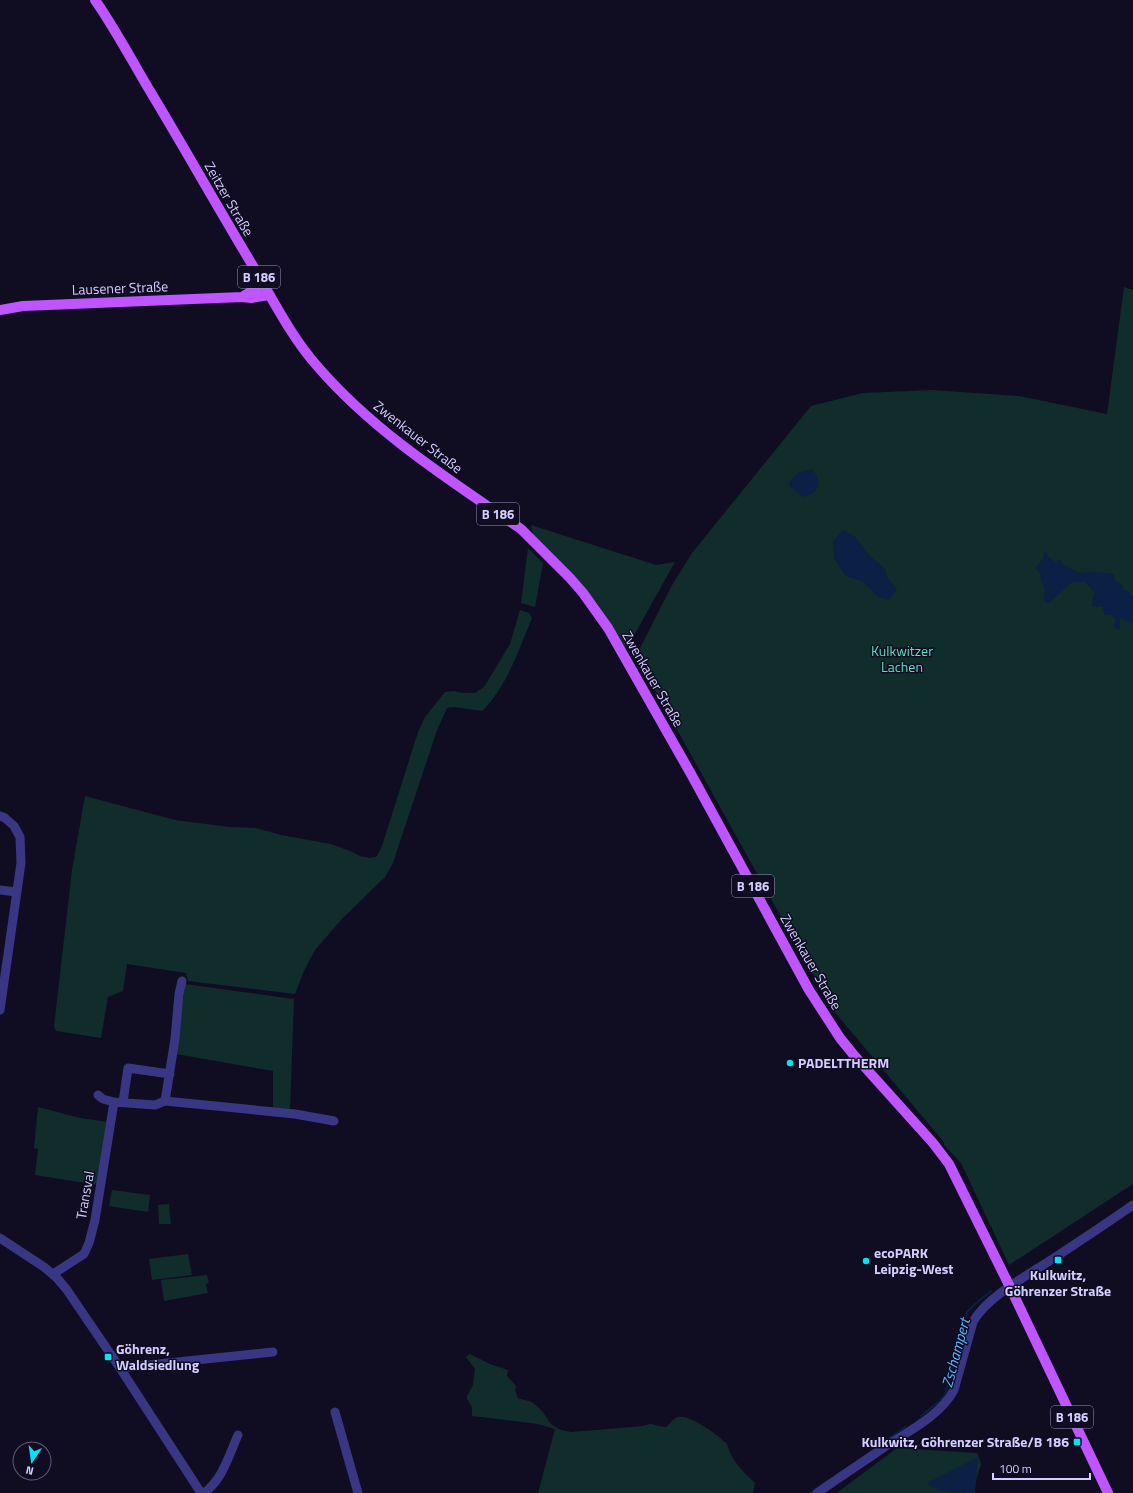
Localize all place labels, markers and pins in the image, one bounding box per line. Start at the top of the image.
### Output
place label: PADELTTHERM [798,1052,889,1073]
marker: PADELTTHERM [785,1058,795,1068]
place label: ecoPARK Leipzig-West [874,1242,953,1279]
marker: Kulkwitz, Göhrenzer Straße [1053,1255,1063,1265]
marker: ecoPARK Leipzig-West [861,1256,871,1266]
place label: Kulkwitz, Göhrenzer Straße [1005,1264,1111,1301]
place label: Göhrenz, Waldsiedlung [116,1338,200,1375]
marker: Göhrenz, Waldsiedlung [103,1352,113,1362]
place label: Kulkwitz, Göhrenzer Straße/B 186 [862,1431,1069,1452]
marker: Kulkwitz, Göhrenzer Straße/B 186 [1072,1437,1082,1447]

